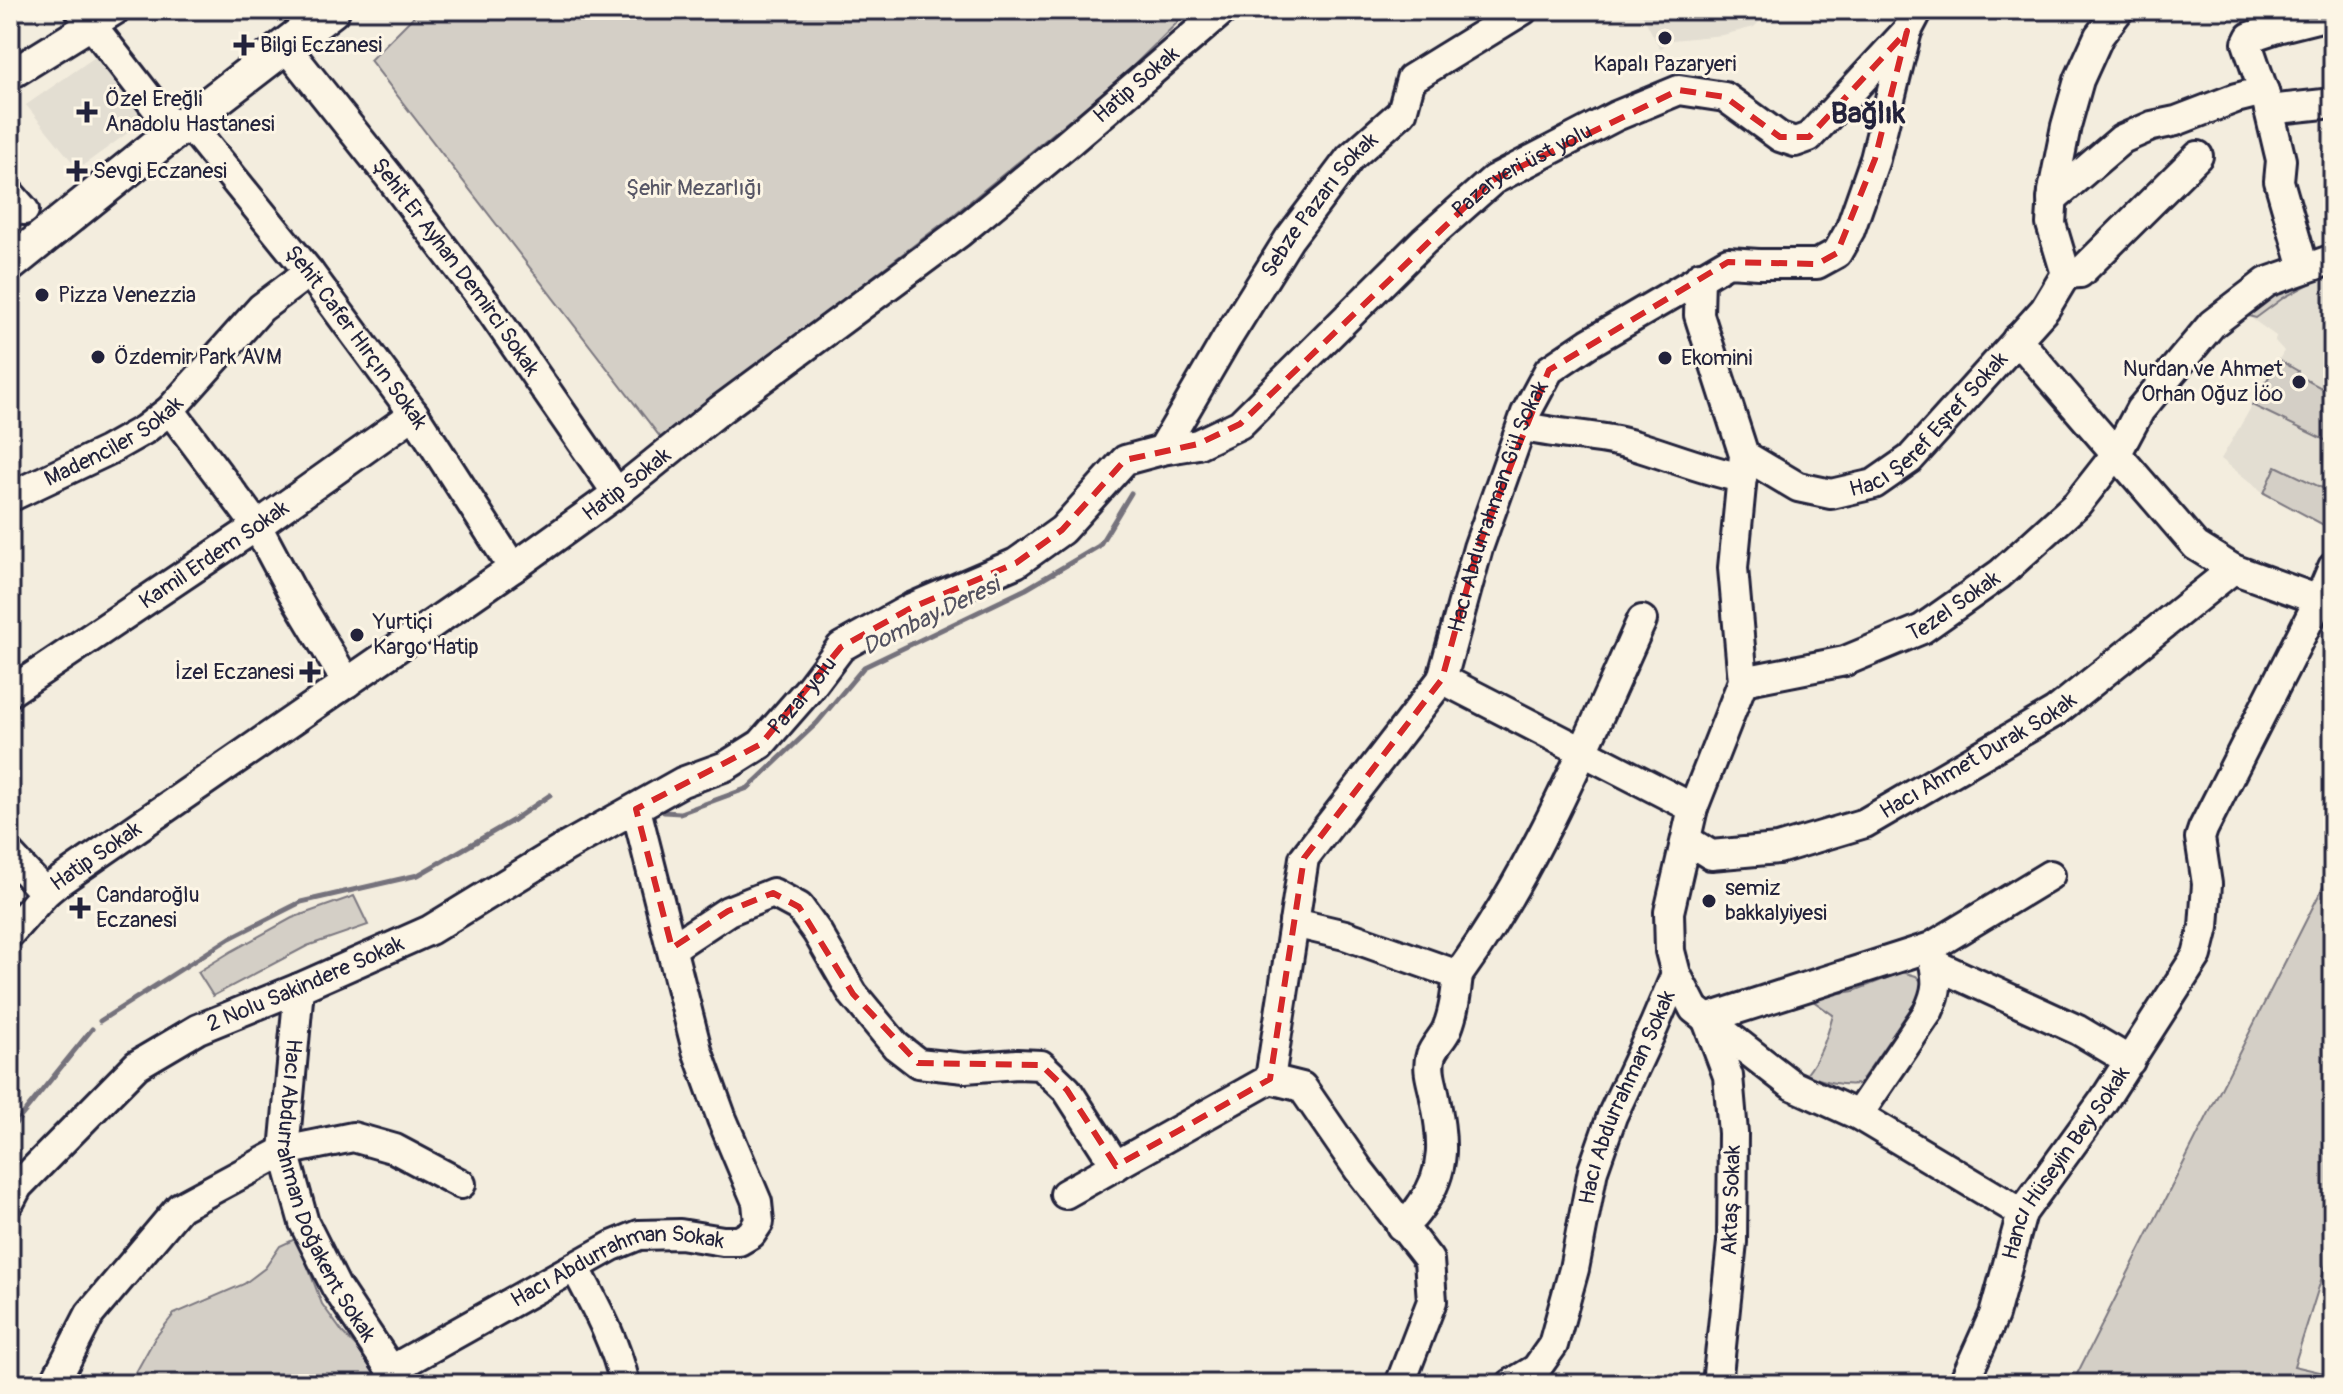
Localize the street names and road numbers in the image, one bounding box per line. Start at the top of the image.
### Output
street label: Hatip Sokak [1087,40,1185,129]
street label: Pazaryeri üst yolu [1446,117,1597,224]
street label: Sebze Pazarı Sokak [1255,126,1384,283]
street label: Şehit Er Ayhan Demirci Sokak [366,152,546,382]
street label: Şehit Cafer Hırçın Sokak [279,240,434,435]
street label: Hacı Şeref Eşref Sokak [1847,346,2014,503]
street label: Hacı Abdurrahman Gül Sokak [1441,376,1555,636]
street label: Madenciler Sokak [40,390,190,493]
street label: Hatip Sokak [577,441,677,528]
street label: Kamil Erdem Sokak [134,494,294,615]
street label: Tezel Sokak [1903,564,2006,648]
street label: Pazar yolu [762,651,843,740]
street label: Hacı Ahmet Durak Sokak [1875,686,2082,825]
street label: Hatip Sokak [45,815,147,897]
street label: 2 Nolu Sakindere Sokak [203,929,408,1038]
street label: Hacı Abdurrahman Sokak [1573,986,1682,1207]
street label: Hacı Abdurrahman Doğakent Sokak [269,1038,382,1347]
street label: Hancı Hüseyin Bey Sokak [1996,1061,2136,1263]
street label: Aktaş Sokak [1715,1144,1747,1256]
street label: Hacı Abdurrahman Sokak [506,1220,727,1314]

